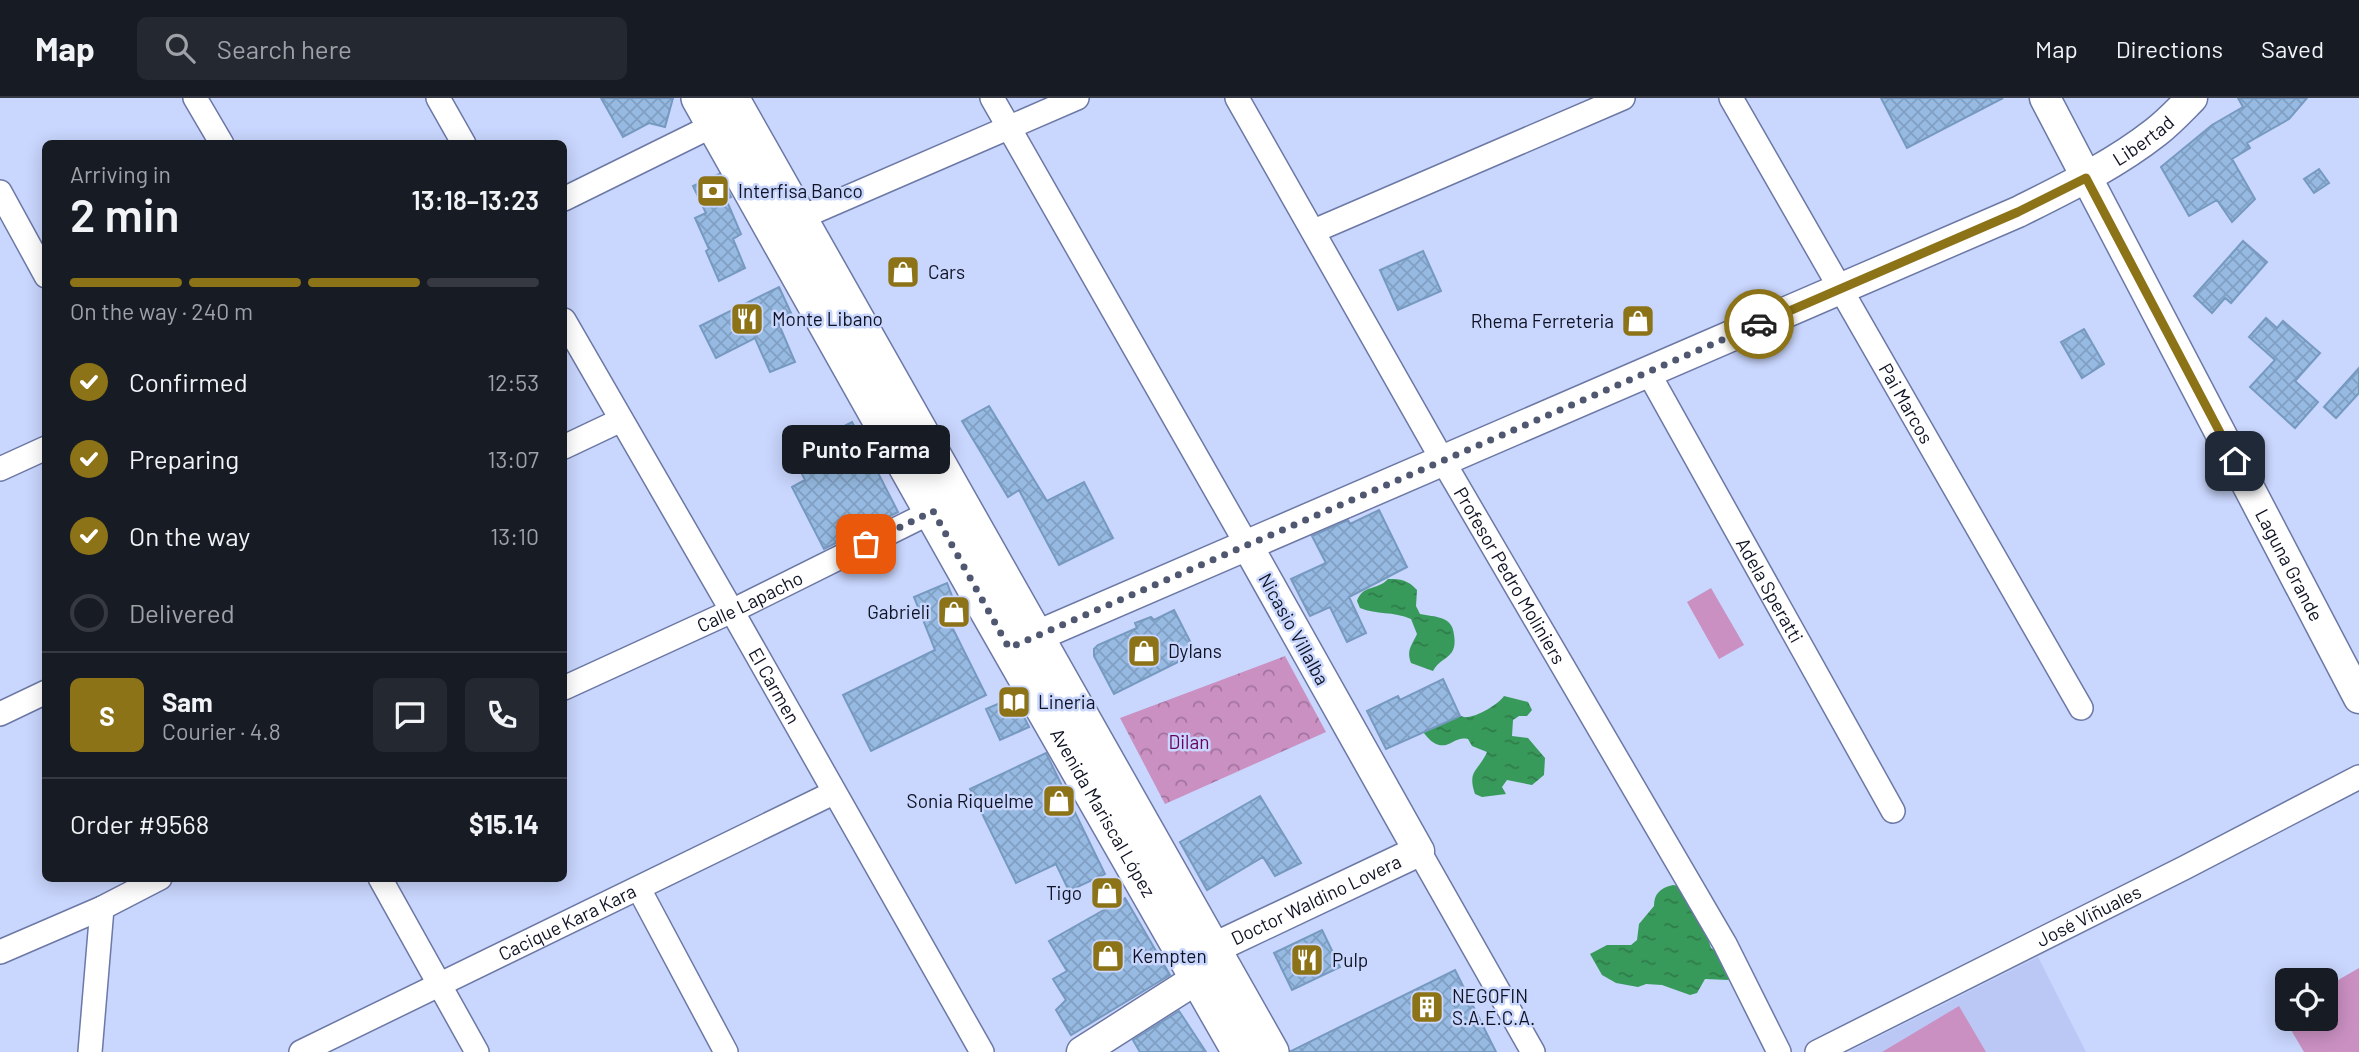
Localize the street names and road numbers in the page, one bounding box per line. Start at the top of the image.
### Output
street label: Libertad [2108,110,2178,170]
street label: Pai Marcos [1874,359,1939,447]
street label: Profesor Pedro Moliniers [1450,483,1571,668]
street label: Laguna Grande [2251,505,2329,625]
street label: Adela Speratti [1732,534,1809,647]
street label: Calle Lapacho [693,566,806,637]
street label: Nicasio Villalba [1254,569,1335,689]
street label: El Carmen [744,643,805,728]
street label: Avenida Mariscal López [1046,724,1161,901]
street label: Doctor Waldino Lovera [1227,849,1405,949]
street label: Cacique Kara Kara [494,879,639,965]
street label: José Viñuales [2032,879,2145,951]

